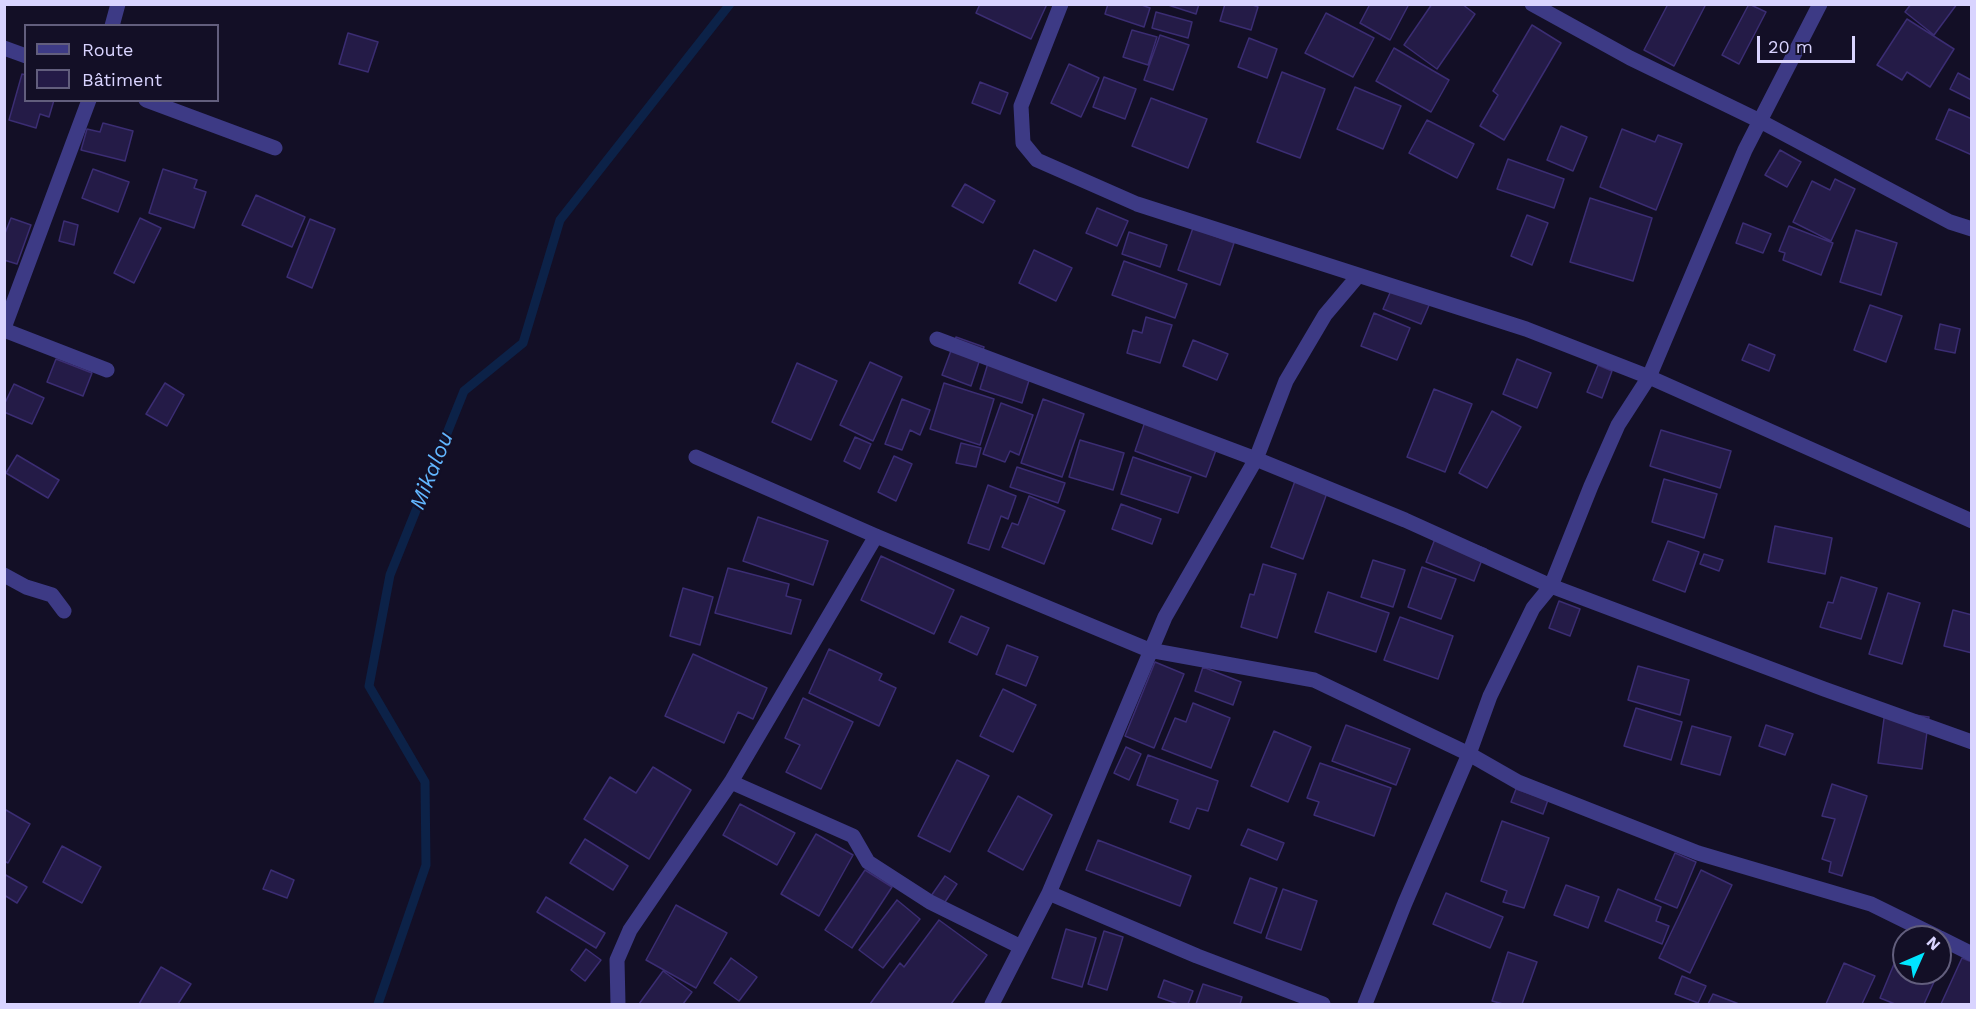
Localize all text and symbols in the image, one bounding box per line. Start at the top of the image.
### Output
legend [24,24,219,102]
scale bar [1760,24,1858,62]
text: 20 m [1768,36,1813,57]
text: Route [82,39,134,60]
text: Bâtiment [82,69,162,90]
water label: Mikalou [404,428,460,514]
north arrow [1892,925,1952,985]
text: N [1923,932,1945,954]

